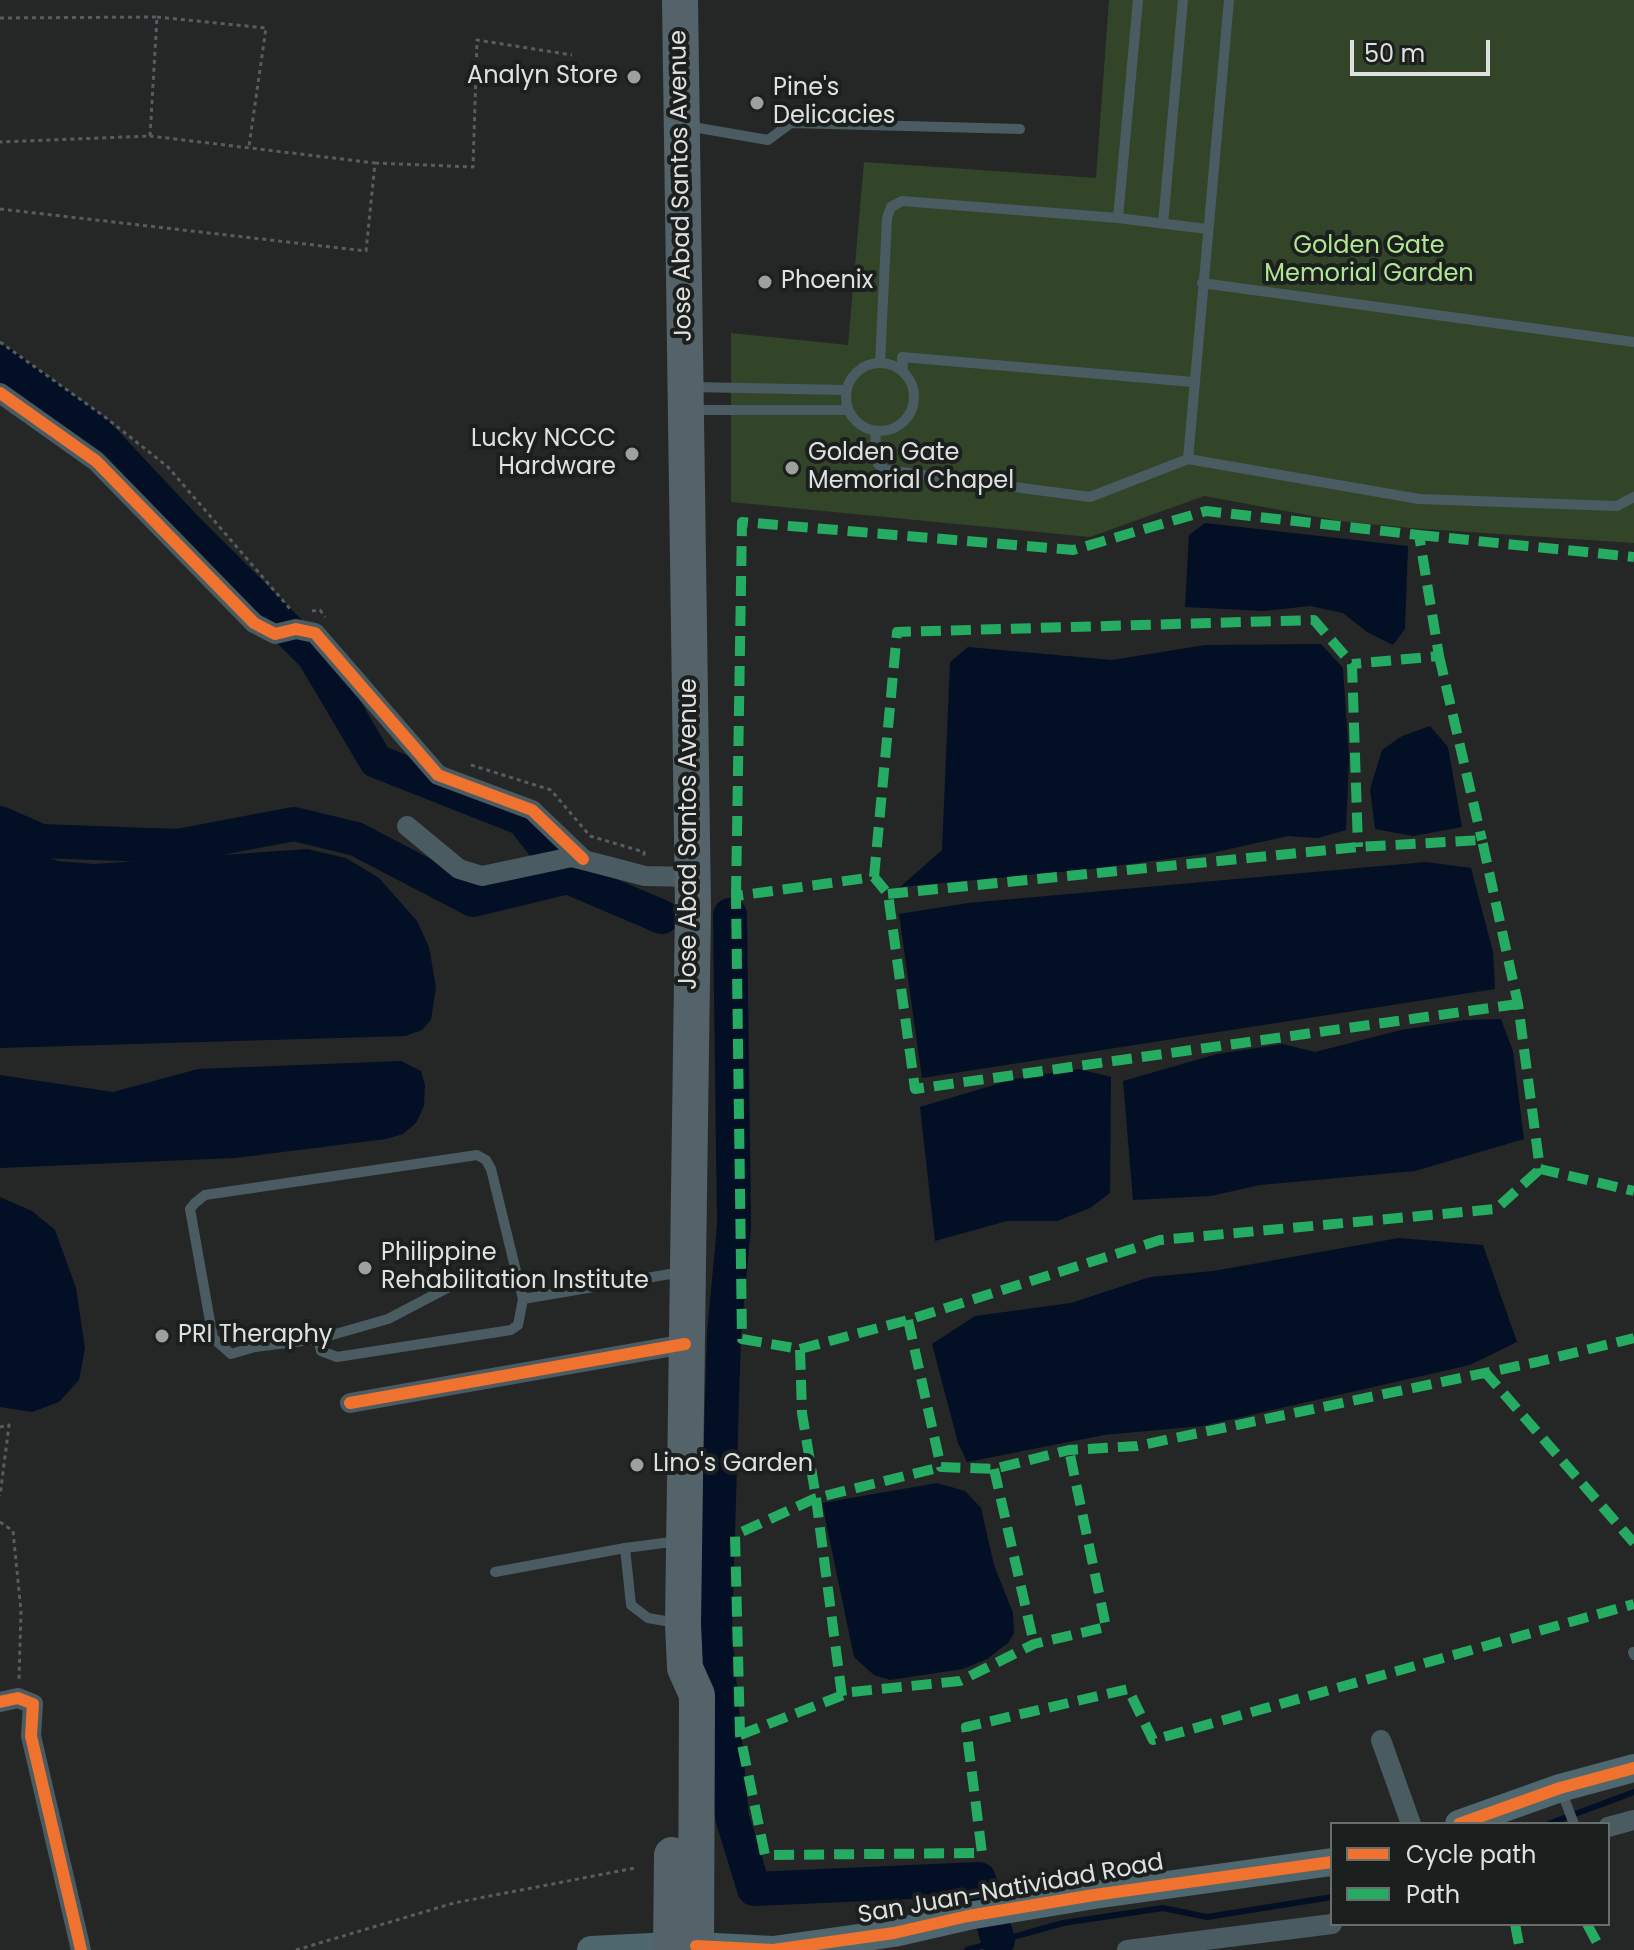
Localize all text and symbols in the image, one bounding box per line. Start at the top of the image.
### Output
scale bar [1354,24,1494,74]
street label: Jose Abad Santos Avenue [665,30,699,342]
text: 50 m [1364,37,1425,70]
place label: Analyn Store [467,63,618,91]
marker: Analyn Store [625,68,643,86]
place label: Pine's Delicacies [773,75,895,131]
marker: Pine's Delicacies [748,94,766,112]
park label: Golden Gate Memorial Garden [1264,233,1474,289]
place label: Phoenix [781,268,873,296]
marker: Phoenix [756,273,774,291]
place label: Lucky NCCC Hardware [471,426,616,482]
place label: Golden Gate Memorial Chapel [808,440,1014,496]
marker: Lucky NCCC Hardware [623,445,641,463]
marker: Golden Gate Memorial Chapel [783,459,801,477]
street label: Jose Abad Santos Avenue [676,678,704,990]
place label: Philippine Rehabilitation Institute [381,1240,649,1296]
marker: Philippine Rehabilitation Institute [356,1259,374,1277]
place label: PRI Theraphy [178,1322,332,1350]
marker: PRI Theraphy [153,1327,171,1345]
place label: Lino's Garden [653,1451,813,1479]
marker: Lino's Garden [628,1456,646,1474]
legend [1330,1822,1610,1926]
text: Cycle path [1406,1838,1536,1871]
street label: San Juan-Natividad Road [856,1849,1166,1931]
text: Path [1406,1878,1460,1911]

